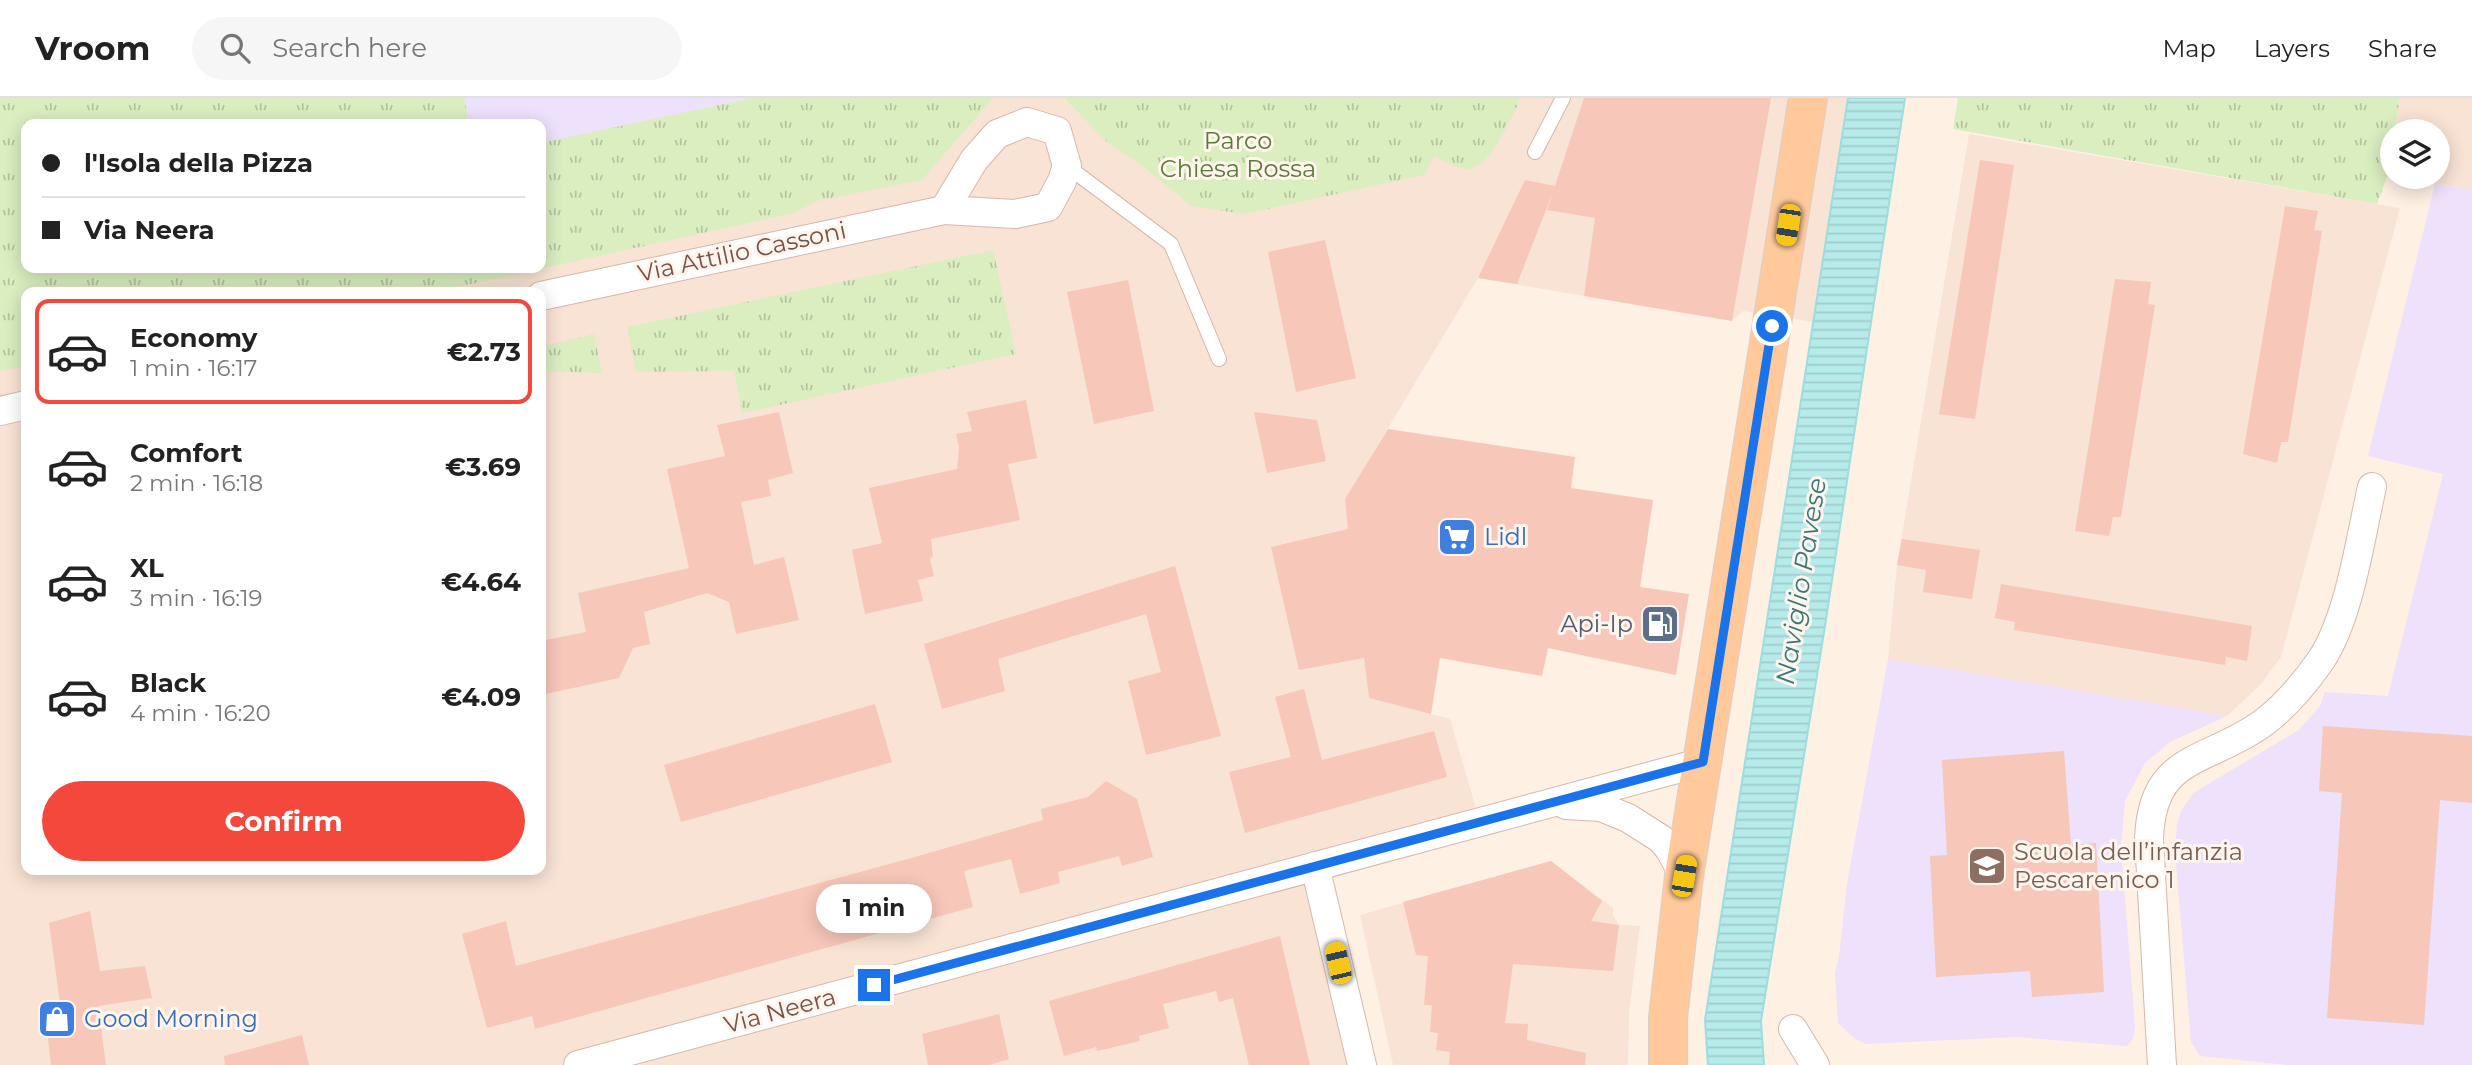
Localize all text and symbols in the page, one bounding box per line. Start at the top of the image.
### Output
search box [192,17,682,80]
text: Vroom [35,28,150,68]
icon: search [216,29,254,67]
text: Search here [272,32,427,64]
text: Map [2162,34,2216,63]
text: Layers [2254,34,2330,63]
text: Share [2368,34,2437,63]
map controls [2380,119,2450,189]
button: layers [2380,119,2450,189]
park label: Parco Chiesa Rossa [1160,126,1316,183]
text: l'Isola della Pizza [84,147,313,179]
car [1775,203,1802,247]
text: Via Neera [84,214,215,246]
street label: Via Attilio Cassoni [635,215,849,288]
route start [1756,310,1788,342]
icon: car [46,320,109,383]
text: Economy [130,322,257,354]
text: €2.73 [447,336,521,368]
text: 1 min · 16:17 [130,354,257,382]
icon: car [46,435,109,498]
text: Comfort [130,437,242,469]
text: €3.69 [445,451,521,483]
text: 2 min · 16:18 [130,469,263,497]
water label: Naviglio Pavese [1769,476,1833,686]
supermarket icon: Lidl [1436,516,1478,558]
place label: Lidl [1484,522,1527,551]
icon: car [46,550,109,613]
text: XL [130,552,164,584]
text: €4.64 [441,566,521,598]
text: 3 min · 16:19 [130,584,262,612]
fuel station icon: Api-Ip [1639,603,1681,645]
place label: Api-Ip [1560,609,1633,638]
icon: car [46,665,109,728]
text: Black [130,667,206,699]
text: €4.09 [441,681,521,713]
text: 4 min · 16:20 [130,699,271,727]
button: Confirm [42,781,525,861]
place label: Scuola dell’infanzia Pescarenico 1 [2014,837,2243,894]
school or university icon: Scuola dell’infanzia Pescarenico 1 [1966,845,2008,887]
car [1671,853,1698,899]
callout: 1 min [816,884,932,932]
text: 1 min [843,894,905,922]
car [1324,940,1353,986]
route end [858,969,890,1001]
street label: Via Neera [721,982,839,1039]
shop icon: Good Morning [36,998,78,1040]
place label: Good Morning [84,1004,258,1033]

